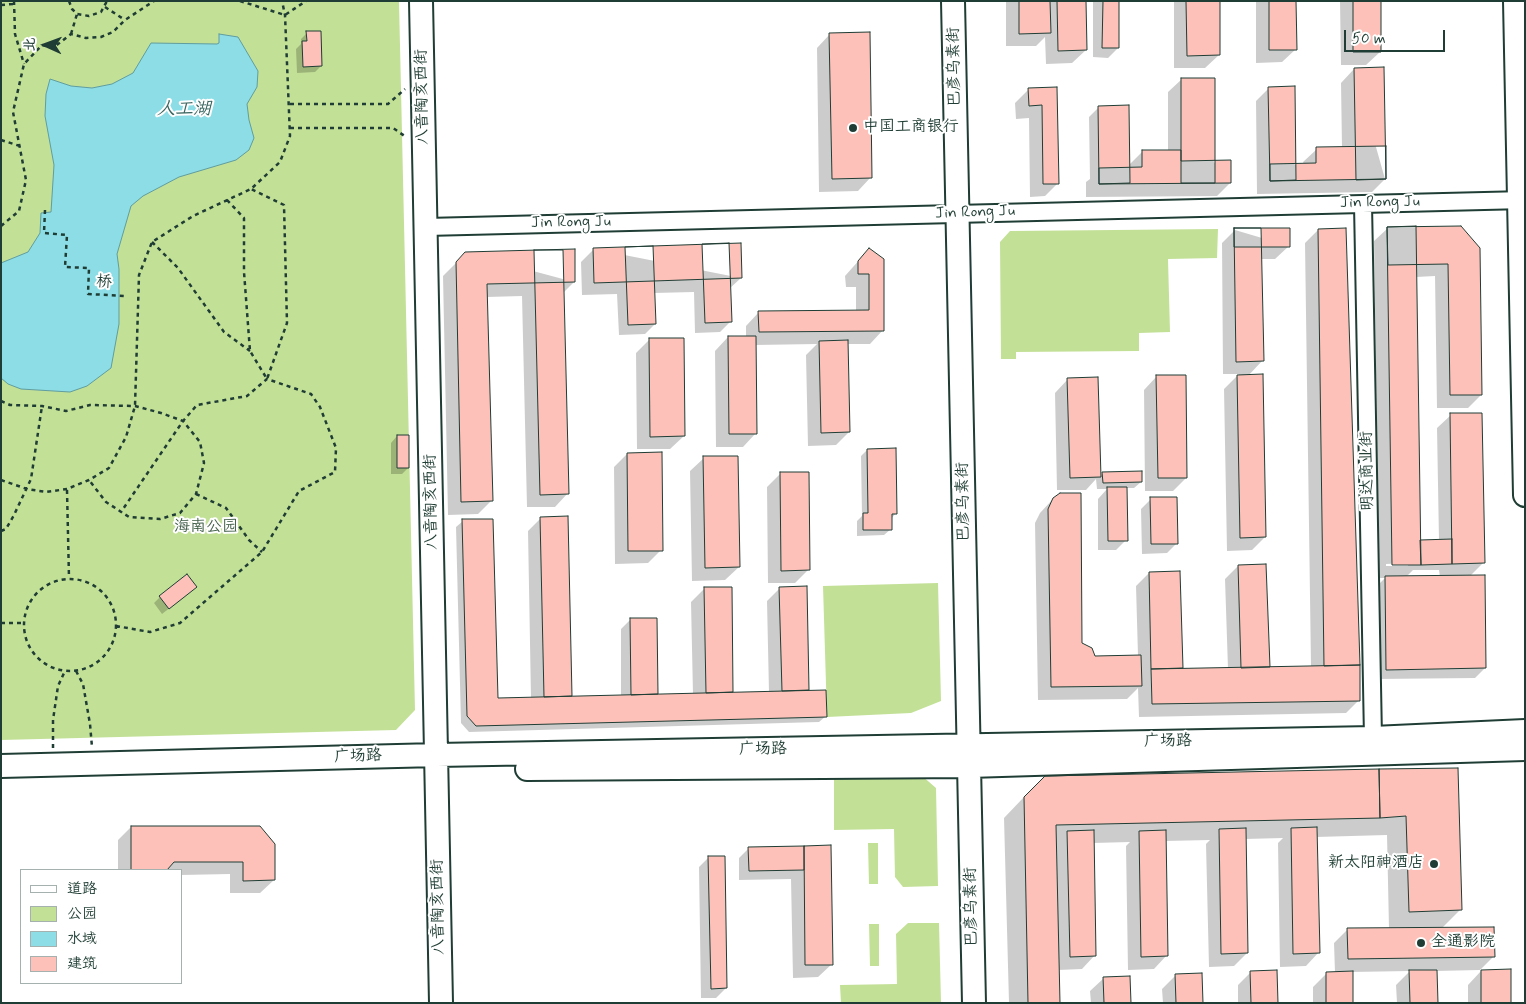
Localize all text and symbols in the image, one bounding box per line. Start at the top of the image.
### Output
north arrow [20,20,70,70]
scale bar [1346,20,1447,52]
street label: 巴彦乌素街 [945,27,965,107]
text: 50 m [1352,29,1386,49]
text: 北 [21,37,39,52]
street label: 八音陶亥西街 [413,49,433,145]
water label: 人工湖 [157,99,211,121]
place label: 中国工商银行 [863,118,959,138]
marker: 中国工商银行 [847,122,859,134]
street label: Jin Rong Ju [1340,193,1420,213]
street label: Jin Rong Ju [935,202,1015,224]
street label: Jin Rong Ju [531,213,611,233]
street label: 桥 [95,273,113,293]
street label: 明达商业街 [1358,431,1378,511]
street label: 八音陶亥西街 [422,454,442,550]
street label: 巴彦乌素街 [954,462,974,542]
park label: 海南公园 [174,518,238,538]
street label: 广场路 [1144,732,1192,752]
street label: 广场路 [739,740,787,760]
street label: 广场路 [334,747,382,767]
place label: 新太阳神酒店 [1328,854,1424,874]
marker: 新太阳神酒店 [1428,858,1440,870]
street label: 八音陶亥西街 [429,859,449,955]
street label: 巴彦乌素街 [962,867,982,947]
legend [20,869,182,984]
text: 道路 [67,879,97,899]
text: 公园 [67,904,97,924]
text: 水域 [67,929,97,949]
place label: 全通影院 [1431,933,1495,953]
marker: 全通影院 [1415,937,1427,949]
text: 建筑 [67,954,97,974]

